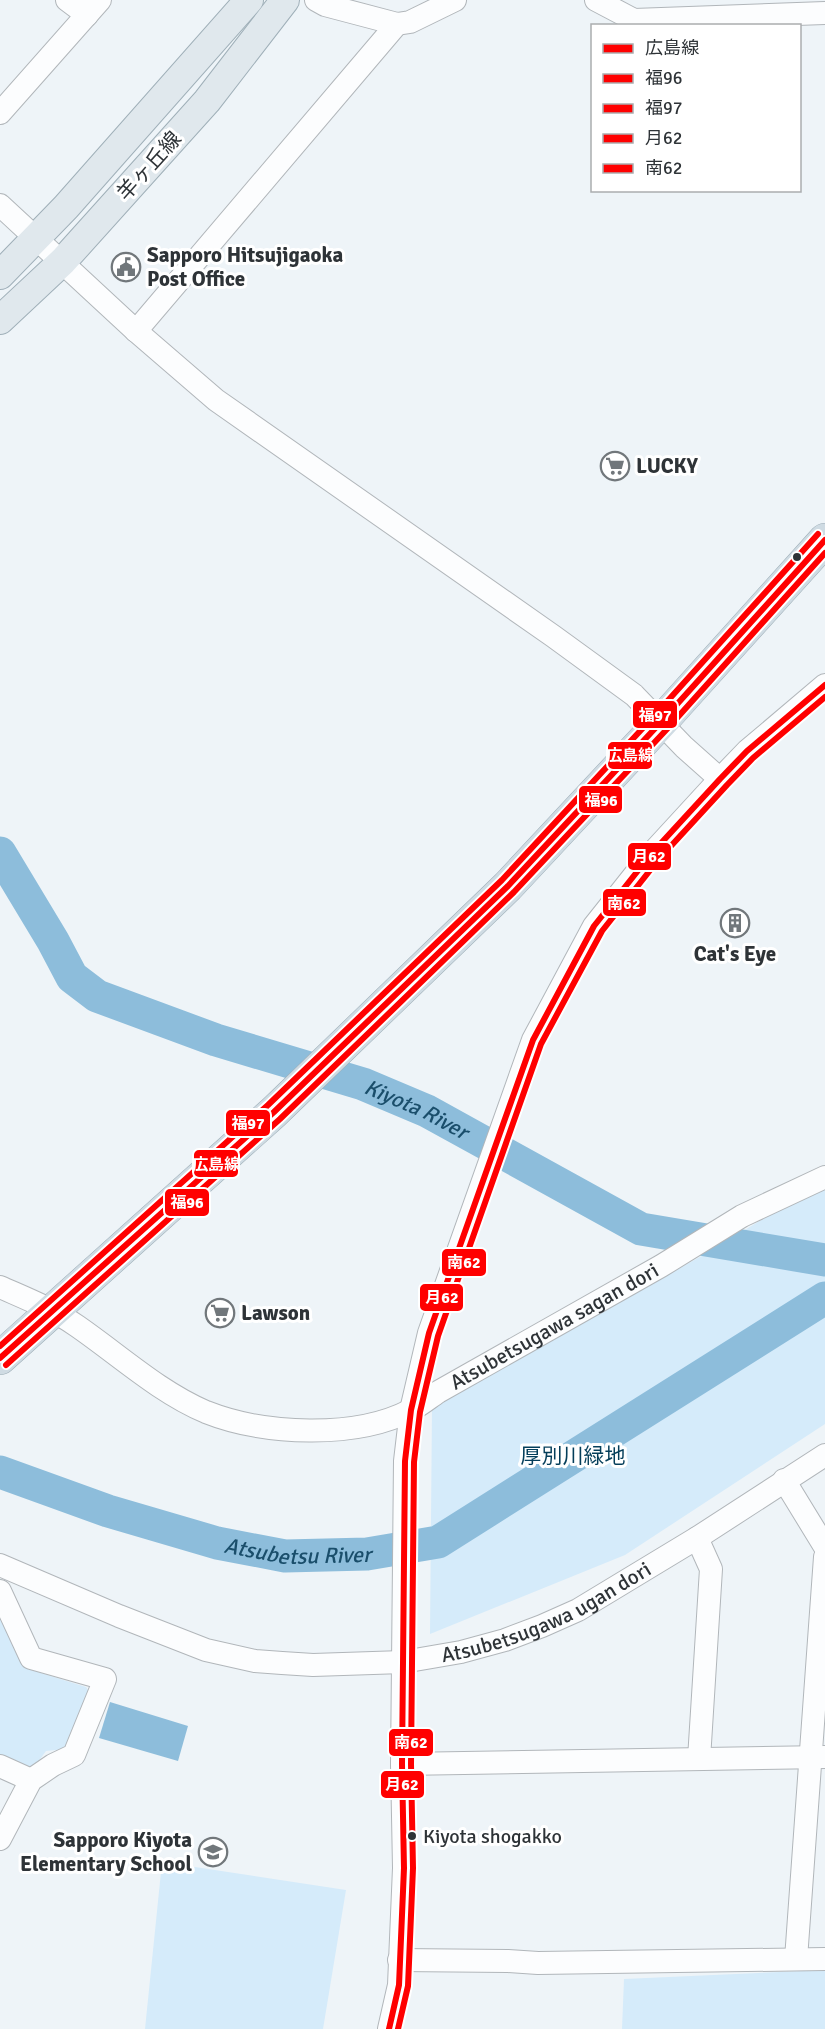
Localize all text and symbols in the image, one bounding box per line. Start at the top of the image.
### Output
legend [591,24,801,192]
text: 広島線 [645,37,699,59]
text: 福96 [645,67,682,89]
text: 福97 [645,97,682,119]
street label: 羊ヶ丘線 [111,126,187,206]
text: 月62 [645,127,682,149]
text: 南62 [645,157,682,179]
place label: Sapporo Hitsujigaoka Post Office [147,242,343,292]
public building icon: Sapporo Hitsujigaoka Post Office [110,251,142,283]
supermarket icon: LUCKY [599,450,631,482]
place label: LUCKY [636,453,698,479]
unlabelled marker [791,551,803,563]
line badge: 福97 [632,700,678,729]
text: 福97 [638,706,672,726]
line badge: 広島線 [607,741,653,770]
text: 広島線 [606,746,654,766]
line badge: 福96 [578,785,623,814]
text: 福96 [584,791,618,811]
line badge: 月62 [627,842,672,871]
text: 月62 [632,847,666,867]
line badge: 南62 [602,888,647,917]
text: 南62 [607,894,641,914]
building icon: Cat's Eye [719,907,751,939]
place label: Cat's Eye [694,941,776,967]
water label: Kiyota River [360,1073,475,1146]
line badge: 福97 [225,1109,271,1137]
text: 福97 [231,1114,265,1134]
line badge: 広島線 [193,1149,239,1178]
text: 広島線 [192,1155,240,1175]
line badge: 福96 [164,1188,210,1217]
text: 福96 [170,1193,204,1213]
line badge: 南62 [441,1248,487,1277]
text: 南62 [447,1253,481,1273]
street label: Atsubetsugawa sagan dori [445,1257,663,1396]
line badge: 月62 [419,1283,464,1312]
text: 月62 [425,1288,459,1308]
supermarket icon: Lawson [204,1297,236,1329]
place label: Lawson [241,1300,310,1326]
park label: 厚別川緑地 [521,1443,626,1469]
water label: Atsubetsu River [222,1532,374,1571]
street label: Atsubetsugawa ugan dori [439,1556,656,1668]
line badge: 南62 [388,1728,434,1757]
text: 南62 [394,1733,428,1753]
line badge: 月62 [380,1770,425,1799]
text: 月62 [385,1775,419,1795]
place label: Kiyota shogakko [423,1824,562,1849]
place label: Sapporo Kiyota Elementary School [20,1827,192,1877]
marker: Kiyota shogakko [406,1830,418,1842]
school or university icon: Sapporo Kiyota Elementary School [197,1836,229,1868]

